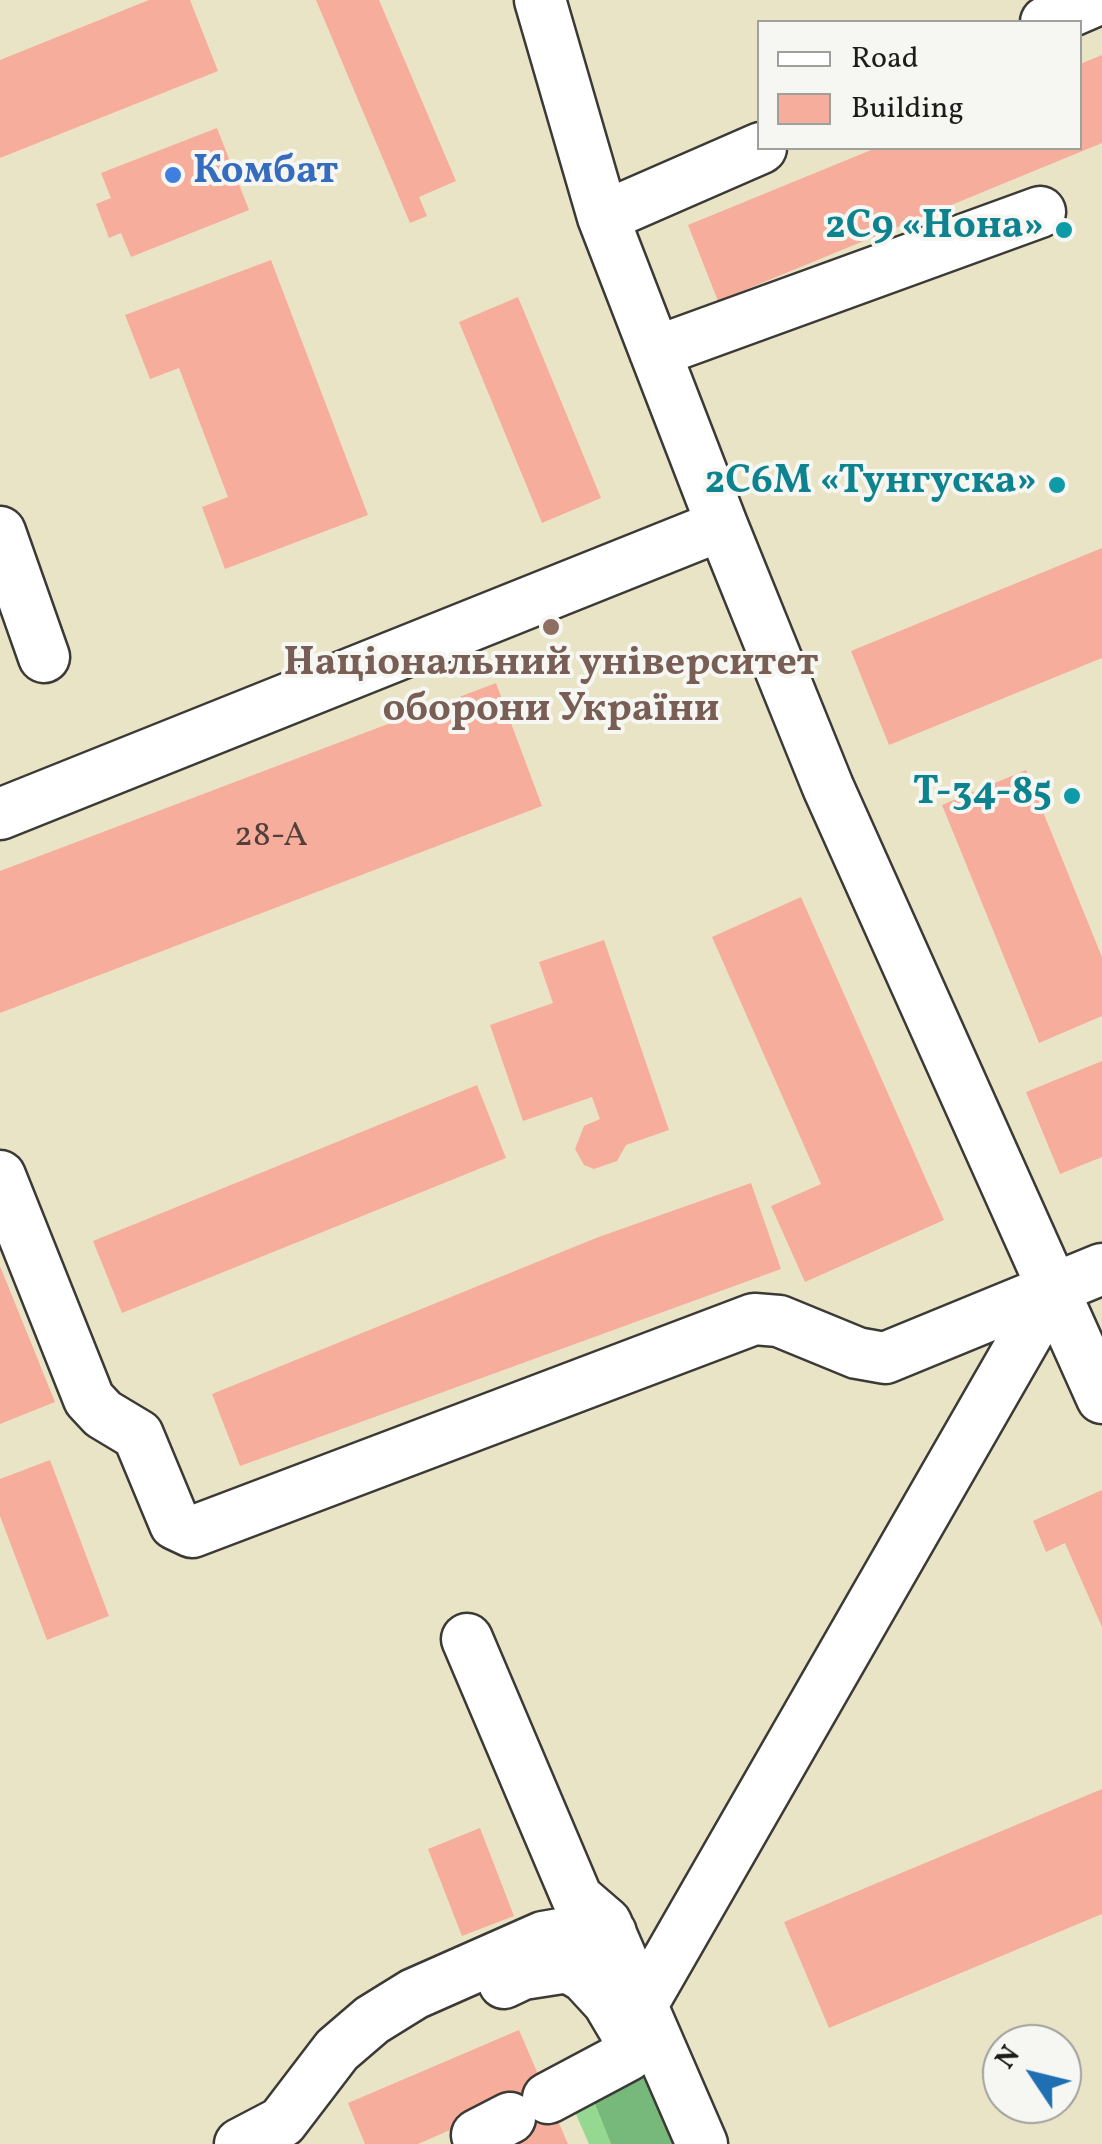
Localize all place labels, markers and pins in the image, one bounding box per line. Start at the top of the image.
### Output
place label: Комбат [193,151,338,199]
marker: Комбат [162,164,184,186]
place label: 2С9 «Нона» [825,206,1044,254]
marker: 2С9 «Нона» [1053,219,1075,241]
place label: 2С6М «Тунгуска» [705,461,1037,509]
marker: 2С6М «Тунгуска» [1046,474,1068,496]
marker: Національний університет оборони України [540,616,562,638]
place label: Національний університет оборони України [284,643,818,737]
place label: Т-34-85 [913,772,1052,820]
marker: Т-34-85 [1061,785,1083,807]

